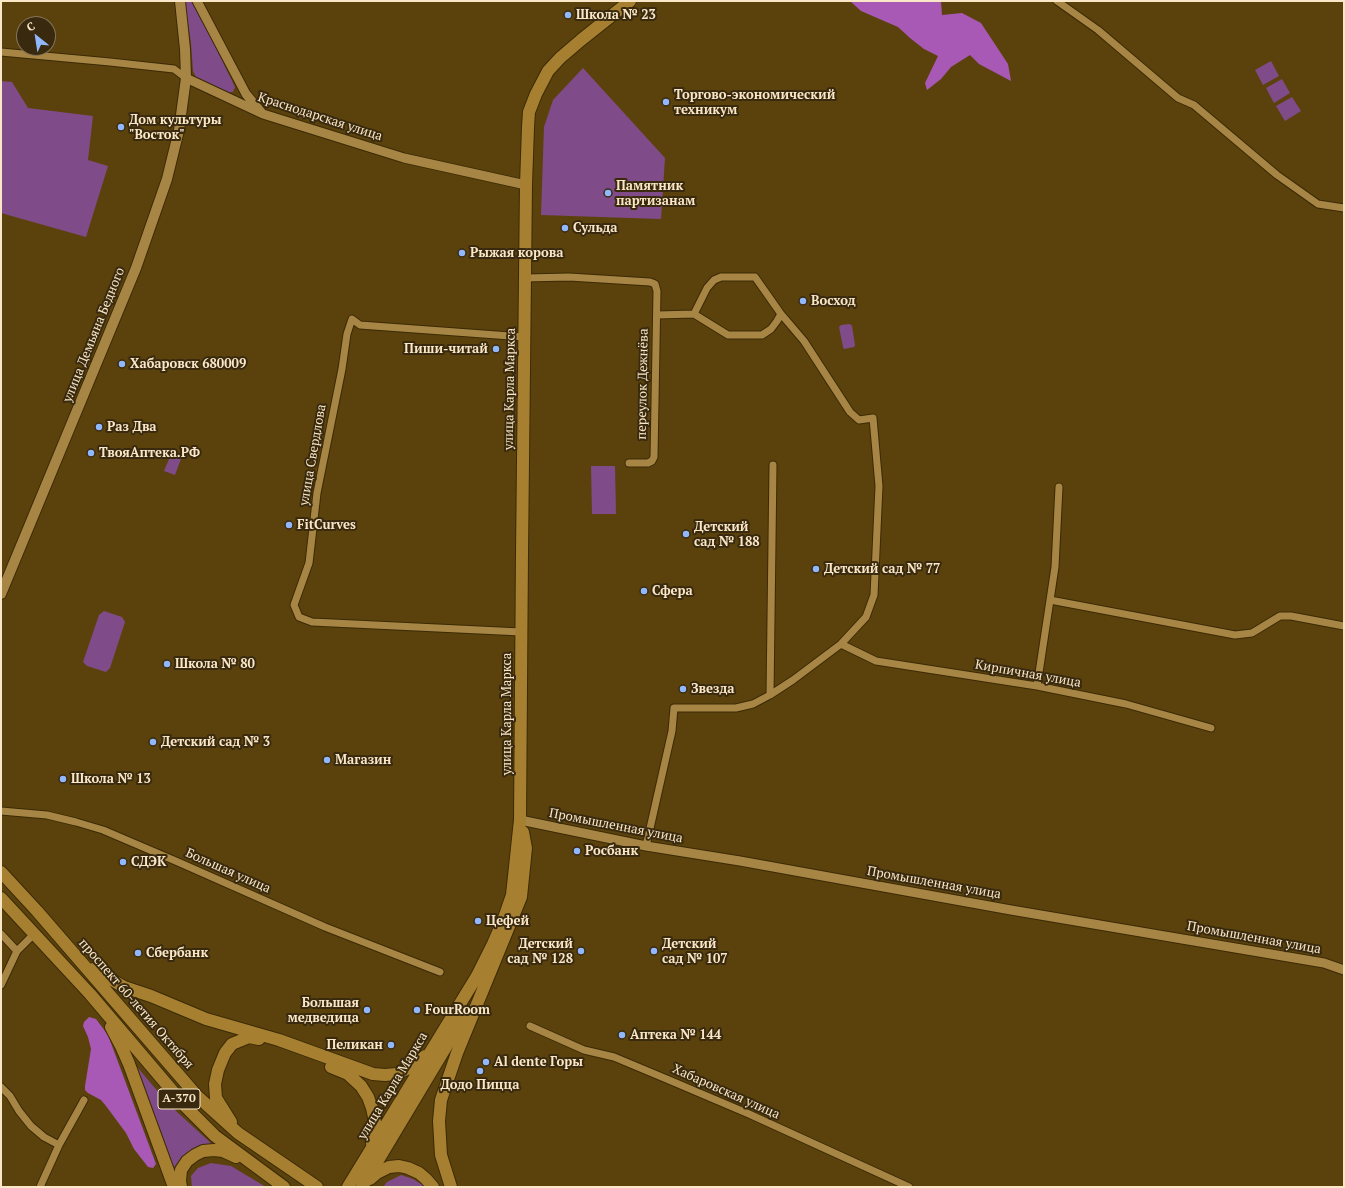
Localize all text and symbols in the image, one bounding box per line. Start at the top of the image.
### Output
place label: Школа № 23 [576,7,656,23]
marker: Школа № 23 [563,10,573,20]
north arrow [16,16,56,56]
text: С [24,19,37,34]
place label: Торгово-экономический техникум [674,87,835,118]
street label: Краснодарская улица [256,89,384,145]
marker: Торгово-экономический техникум [661,97,671,107]
place label: Дом культуры "Восток" [129,112,221,143]
marker: Дом культуры "Восток" [116,122,126,132]
place label: Памятник партизанам [616,178,695,209]
marker: Памятник партизанам [603,188,613,198]
place label: Сульда [573,220,618,236]
marker: Сульда [560,223,570,233]
place label: Рыжая корова [470,245,563,261]
marker: Рыжая корова [457,248,467,258]
street label: улица Демьяна Бедного [60,265,128,405]
place label: Восход [811,293,856,309]
marker: Восход [798,296,808,306]
street label: улица Карла Маркса [501,328,519,450]
street label: переулок Дежнёва [634,328,652,440]
place label: Пиши-читай [404,341,488,357]
marker: Пиши-читай [491,344,501,354]
place label: Хабаровск 680009 [130,356,246,372]
marker: Хабаровск 680009 [117,359,127,369]
street label: улица Свердлова [296,403,330,507]
place label: Раз Два [107,419,157,435]
marker: Раз Два [94,422,104,432]
place label: ТвояАптека.РФ [99,445,200,461]
marker: ТвояАптека.РФ [86,448,96,458]
place label: FitCurves [297,517,356,533]
place label: Детский сад № 188 [694,519,760,550]
marker: FitCurves [284,520,294,530]
marker: Детский сад № 188 [681,529,691,539]
place label: Детский сад № 77 [824,561,940,577]
marker: Детский сад № 77 [811,564,821,574]
place label: Сфера [652,583,693,599]
marker: Сфера [639,586,649,596]
street label: улица Карла Маркса [499,653,515,775]
place label: Школа № 80 [175,656,255,672]
street label: Кирпичная улица [974,657,1082,691]
marker: Школа № 80 [162,659,172,669]
place label: Звезда [691,681,735,697]
marker: Звезда [678,684,688,694]
place label: Детский сад № 3 [161,734,270,750]
marker: Детский сад № 3 [148,737,158,747]
place label: Магазин [335,752,391,768]
marker: Магазин [322,755,332,765]
place label: Школа № 13 [71,771,151,787]
marker: Школа № 13 [58,774,68,784]
street label: Промышленная улица [548,805,684,847]
place label: Росбанк [585,843,638,859]
street label: Большая улица [183,845,273,897]
marker: Росбанк [572,846,582,856]
place label: СДЭК [131,854,166,870]
marker: СДЭК [118,857,128,867]
street label: Промышленная улица [866,864,1002,902]
place label: Цефей [486,913,529,929]
marker: Цефей [473,916,483,926]
street label: Промышленная улица [1186,919,1322,957]
street label: проспект 60-летия Октября [75,936,197,1072]
place label: Детский сад № 128 [507,936,573,967]
place label: Детский сад № 107 [662,936,728,967]
place label: Сбербанк [146,945,208,961]
marker: Детский сад № 128 [576,946,586,956]
marker: Детский сад № 107 [649,946,659,956]
marker: Сбербанк [133,948,143,958]
place label: Большая медведица [287,995,359,1026]
place label: FourRoom [425,1002,490,1018]
marker: Большая медведица [362,1005,372,1015]
marker: FourRoom [412,1005,422,1015]
place label: Аптека № 144 [630,1027,721,1043]
street label: улица Карла Маркса [355,1029,431,1143]
marker: Аптека № 144 [617,1030,627,1040]
place label: Пеликан [326,1037,383,1053]
marker: Пеликан [386,1040,396,1050]
place label: Al dente Горы [494,1054,583,1070]
marker: Al dente Горы [481,1057,491,1067]
street label: Хабаровская улица [670,1061,782,1123]
marker: Додо Пицца [475,1066,485,1076]
place label: Додо Пицца [441,1077,519,1093]
road number: А-370 [158,1089,200,1109]

